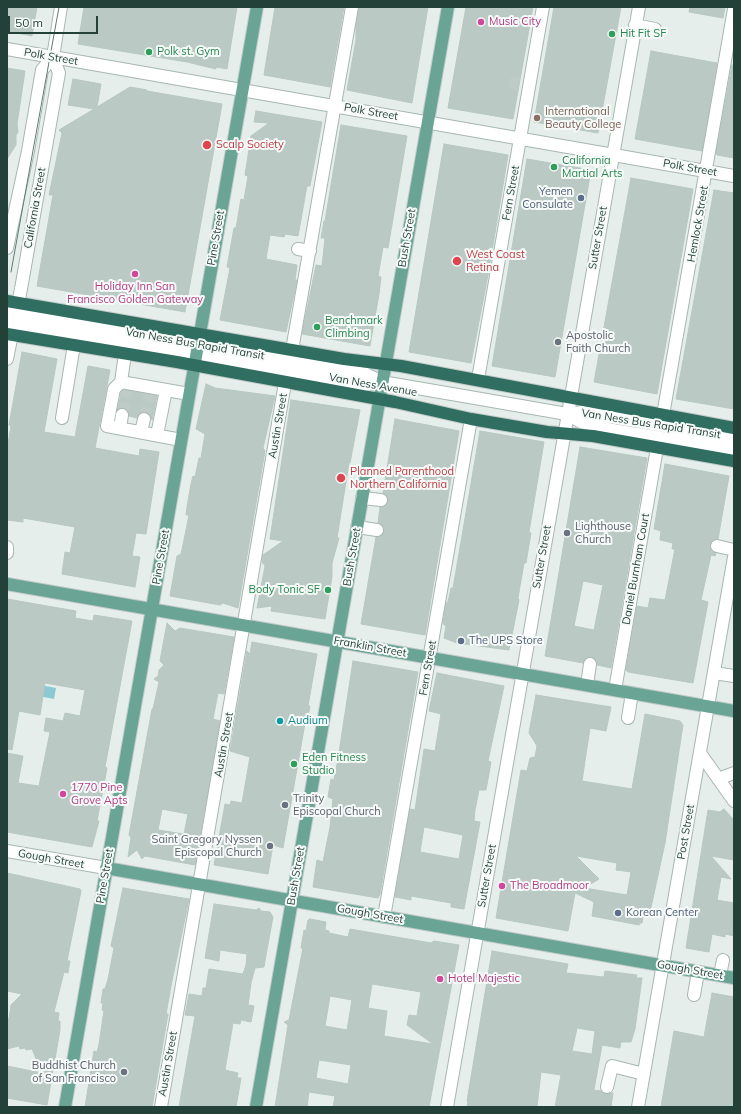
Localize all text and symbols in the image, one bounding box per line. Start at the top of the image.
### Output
scale bar [10,8,100,34]
text: 50 m [15,15,43,30]
place label: Music City [489,15,541,29]
marker: Music City [476,17,486,27]
place label: Hit Fit SF [620,27,666,41]
marker: Hit Fit SF [607,29,617,39]
place label: Polk st. Gym [157,45,220,59]
street label: Polk Street [23,46,79,68]
marker: Polk st. Gym [144,47,154,57]
street label: Polk Street [343,101,399,123]
place label: International Beauty College [545,105,621,131]
marker: International Beauty College [532,113,542,123]
place label: Scalp Society [216,138,284,152]
marker: Scalp Society [201,139,213,151]
place label: California Martial Arts [562,154,623,180]
street label: Polk Street [662,157,718,179]
marker: California Martial Arts [549,162,559,172]
street label: Fern Street [500,164,522,222]
street label: California Street [21,166,49,250]
place label: Yemen Consulate [522,185,573,211]
street label: Hemlock Street [685,185,711,263]
marker: Yemen Consulate [576,193,586,203]
street label: Sutter Street [586,205,610,271]
street label: Bush Street [395,208,419,268]
street label: Pine Street [205,210,227,266]
place label: West Coast Retina [466,248,525,274]
marker: West Coast Retina [451,255,463,267]
marker: Holiday Inn San Francisco Golden Gateway [130,269,140,279]
place label: Holiday Inn San Francisco Golden Gateway [67,280,203,306]
place label: Benchmark Climbing [325,314,383,340]
marker: Benchmark Climbing [312,322,322,332]
street label: Van Ness Bus Rapid Transit [125,325,265,363]
place label: Apostolic Faith Church [566,329,630,355]
marker: Apostolic Faith Church [553,337,563,347]
street label: Van Ness Avenue [328,371,418,399]
street label: Austin Street [266,392,290,460]
street label: Van Ness Bus Rapid Transit [580,406,722,442]
place label: Planned Parenthood Northern California [350,465,454,491]
marker: Planned Parenthood Northern California [335,472,347,484]
street label: Daniel Burnham Court [620,512,652,626]
place label: Lighthouse Church [575,520,631,546]
street label: Sutter Street [530,524,554,590]
street label: Bush Street [340,527,364,587]
marker: Lighthouse Church [562,528,572,538]
street label: Pine Street [150,529,172,585]
place label: Body Tonic SF [248,583,320,597]
marker: Body Tonic SF [323,585,333,595]
street label: Franklin Street [333,634,407,660]
place label: The UPS Store [469,634,543,648]
marker: The UPS Store [456,636,466,646]
street label: Fern Street [417,639,439,697]
street label: Austin Street [212,711,236,779]
place label: Audium [288,714,328,728]
marker: Audium [275,716,285,726]
place label: Eden Fitness Studio [302,751,366,777]
marker: Eden Fitness Studio [289,759,299,769]
place label: 1770 Pine Grove Apts [71,781,128,807]
marker: 1770 Pine Grove Apts [58,789,68,799]
place label: Trinity Episcopal Church [293,792,381,818]
marker: Trinity Episcopal Church [280,800,290,810]
street label: Post Street [675,803,697,861]
place label: Saint Gregory Nyssen Episcopal Church [152,833,262,859]
marker: Saint Gregory Nyssen Episcopal Church [265,841,275,851]
street label: Sutter Street [475,843,499,909]
street label: Bush Street [284,846,308,906]
street label: Gough Street [17,847,85,871]
street label: Pine Street [94,848,116,904]
place label: The Broadmoor [510,879,589,893]
marker: The Broadmoor [497,881,507,891]
street label: Gough Street [336,902,404,926]
place label: Korean Center [626,906,698,920]
marker: Korean Center [613,908,623,918]
street label: Gough Street [656,958,724,982]
place label: Hotel Majestic [448,972,520,986]
marker: Hotel Majestic [435,974,445,984]
street label: Austin Street [156,1030,180,1098]
place label: Buddhist Church of San Francisco [32,1059,116,1085]
marker: Buddhist Church of San Francisco [119,1067,129,1077]

